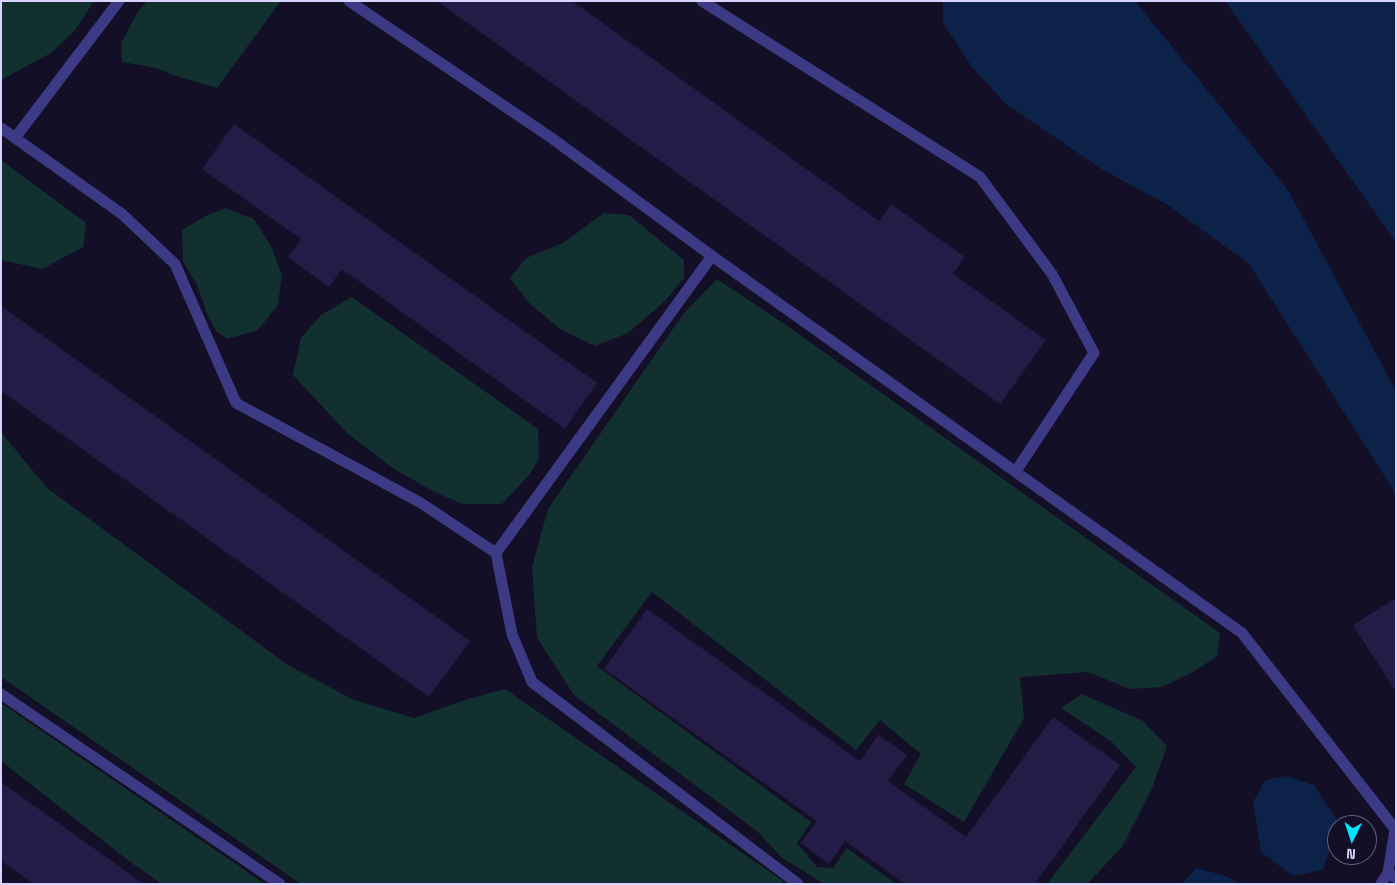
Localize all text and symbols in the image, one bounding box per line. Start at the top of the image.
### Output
north arrow [1327,815,1377,865]
text: N [1346,845,1356,863]

